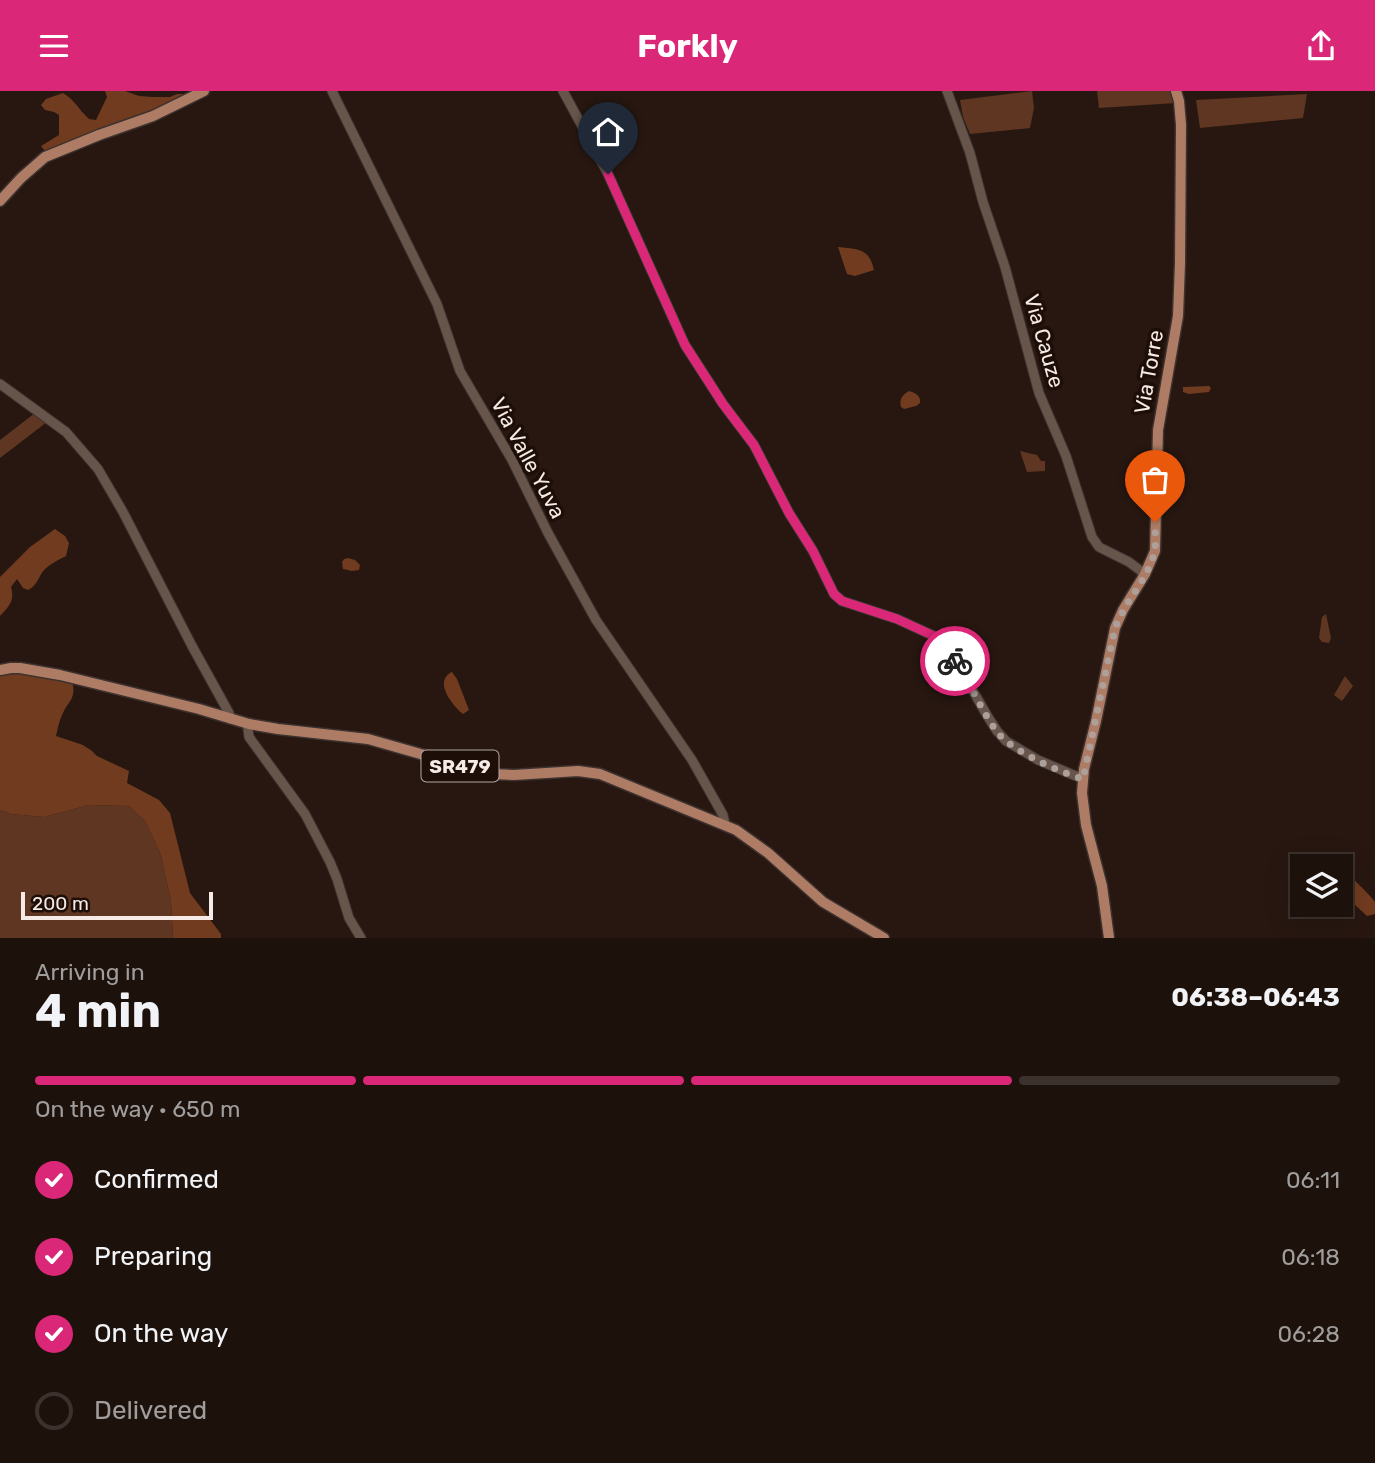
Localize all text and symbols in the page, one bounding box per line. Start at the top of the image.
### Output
icon: menu [35,27,73,65]
text: Forkly [637,27,738,65]
icon: share [1302,27,1340,65]
pin [578,102,638,174]
icon: home [589,113,627,151]
street label: Via Cauze [1019,291,1070,390]
street label: Via Torre [1129,328,1168,416]
street label: Via Valle Yuva [486,393,571,522]
pin [1125,450,1185,522]
icon: bag [1136,461,1174,499]
courier [920,626,990,696]
icon: bike [936,642,974,680]
road number: SR479 [421,751,498,781]
map controls [1290,854,1353,917]
button: layers [1290,854,1353,917]
scale bar [21,889,214,921]
text: 200 m [32,892,89,915]
text: Arriving in [35,958,145,986]
text: 06:38–06:43 [1171,982,1340,1013]
text: 4 min [35,984,161,1039]
text: On the way · 650 m [35,1095,240,1123]
icon: check [35,1161,73,1199]
text: Confirmed [94,1164,219,1195]
text: 06:11 [1286,1166,1340,1194]
icon: check [35,1238,73,1276]
text: Preparing [94,1241,212,1272]
text: 06:18 [1281,1243,1340,1271]
icon: check [35,1315,73,1353]
text: On the way [94,1318,228,1349]
text: 06:28 [1278,1320,1340,1348]
text: Delivered [94,1395,207,1426]

